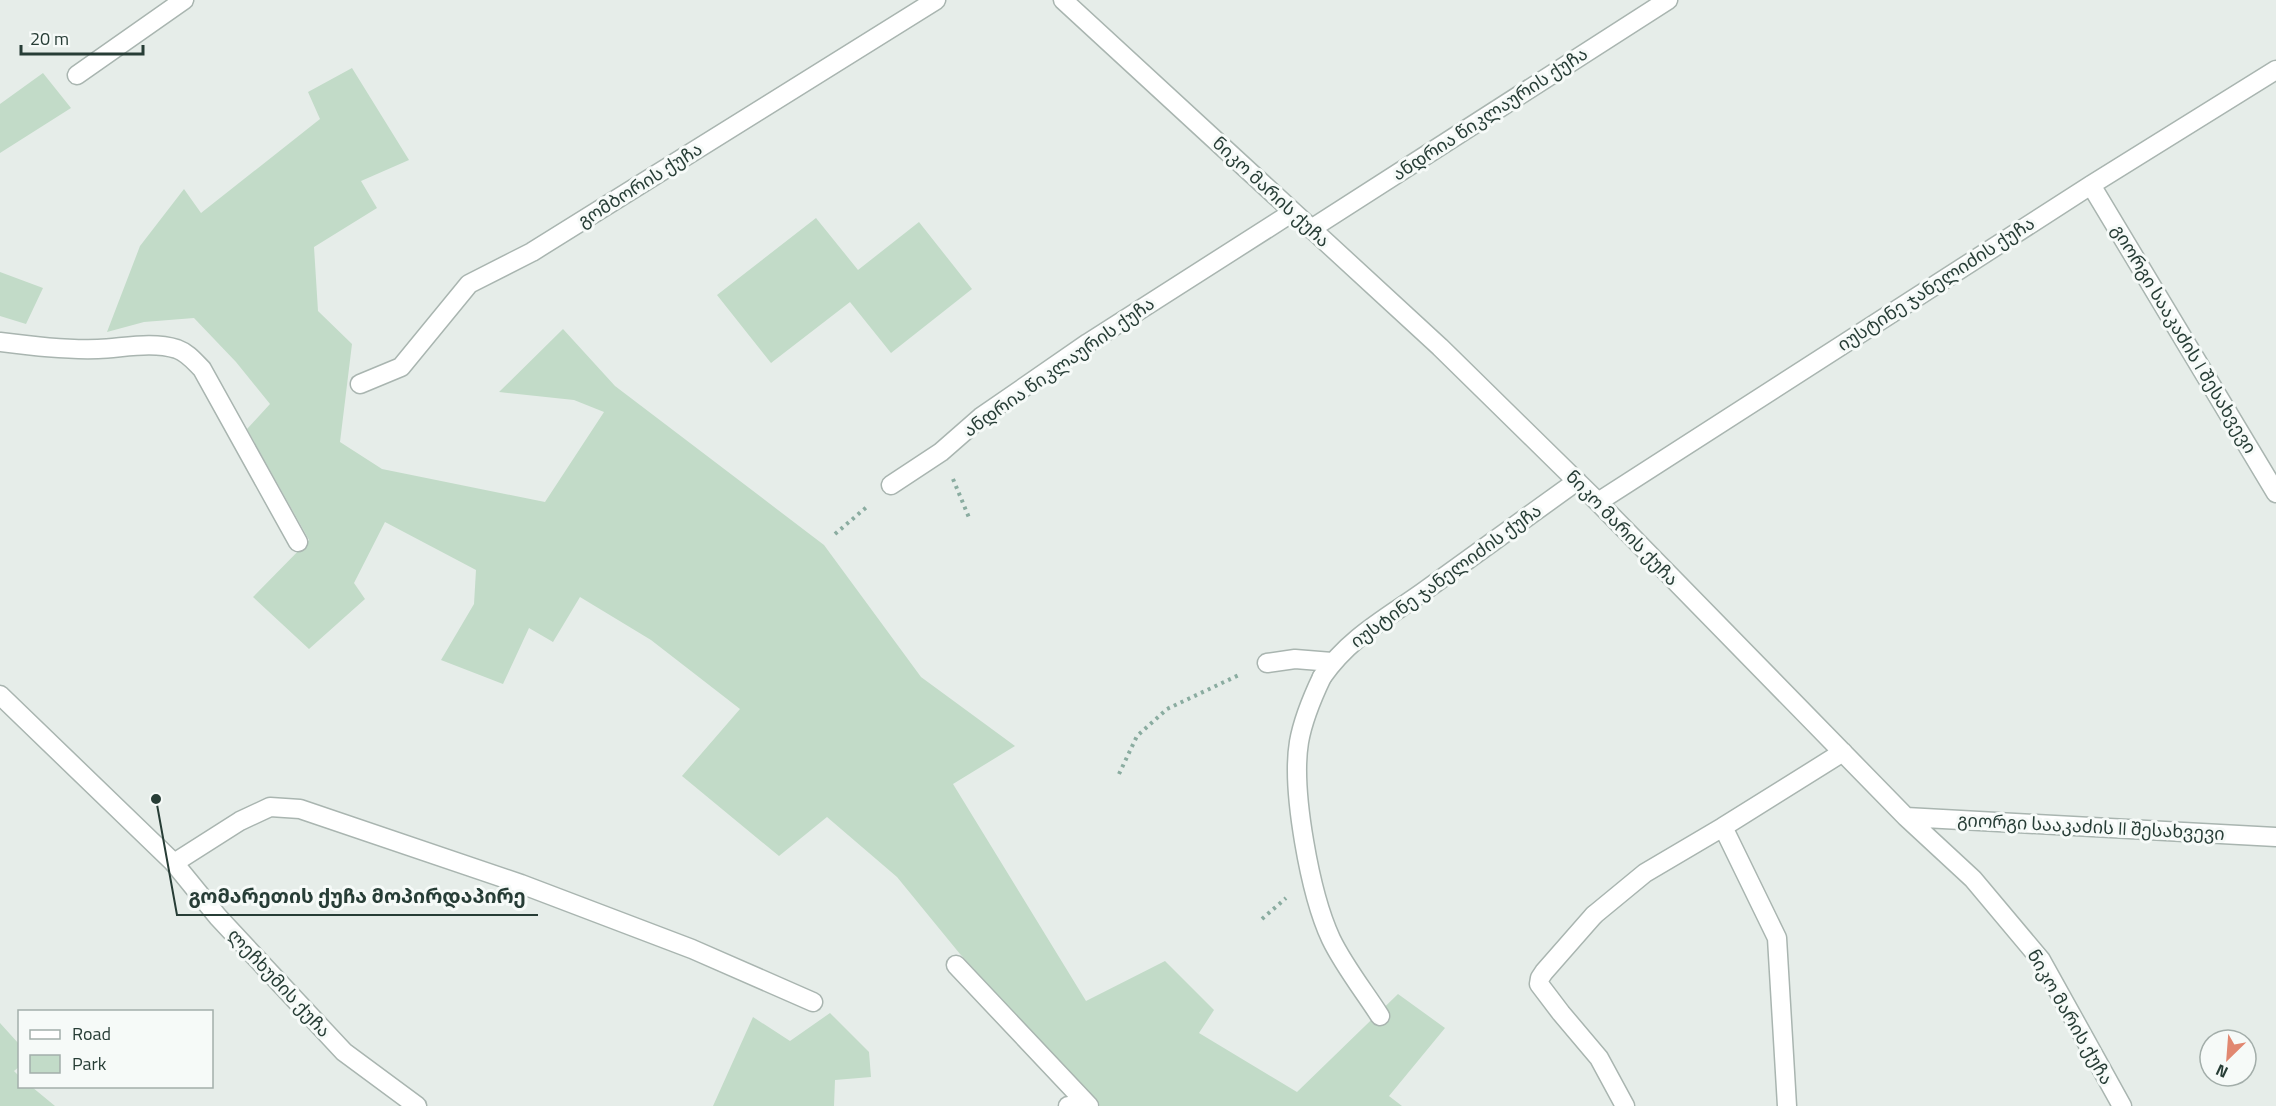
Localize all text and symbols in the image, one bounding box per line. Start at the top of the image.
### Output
scale bar [21,18,142,56]
text: 20 m [30,25,69,52]
street label: ანდრია წიკლაურის ქუჩა [1387,40,1593,187]
street label: ნიკო მარის ქუჩა [1206,130,1336,253]
street label: გომბორის ქუჩა [572,135,707,234]
street label: იუსტინე ჯანელიძის ქუჩა [1832,209,2040,358]
street label: გიორგი სააკაძის I შესახვევი [2105,219,2264,459]
street label: ანდრია წიკლაურის ქუჩა [957,290,1160,443]
street label: ნიკო მარის ქუჩა [1560,464,1685,592]
street label: იუსტინე ჯანელიძის ქუჩა [1344,497,1547,654]
street label: გიორგი სააკაძის II შესახვევი [1957,806,2225,847]
callout: გომარეთის ქუჩა მოპირდაპირე [177,877,538,915]
text: გომარეთის ქუჩა მოპირდაპირე [188,880,526,911]
street label: ლეჩხუმის ქუჩა [222,922,337,1043]
street label: ნიკო მარის ქუჩა [2021,944,2120,1089]
legend [18,1010,213,1088]
text: Road [72,1020,111,1047]
north arrow [2198,1028,2258,1088]
text: Park [72,1050,107,1077]
text: N [2212,1058,2232,1085]

